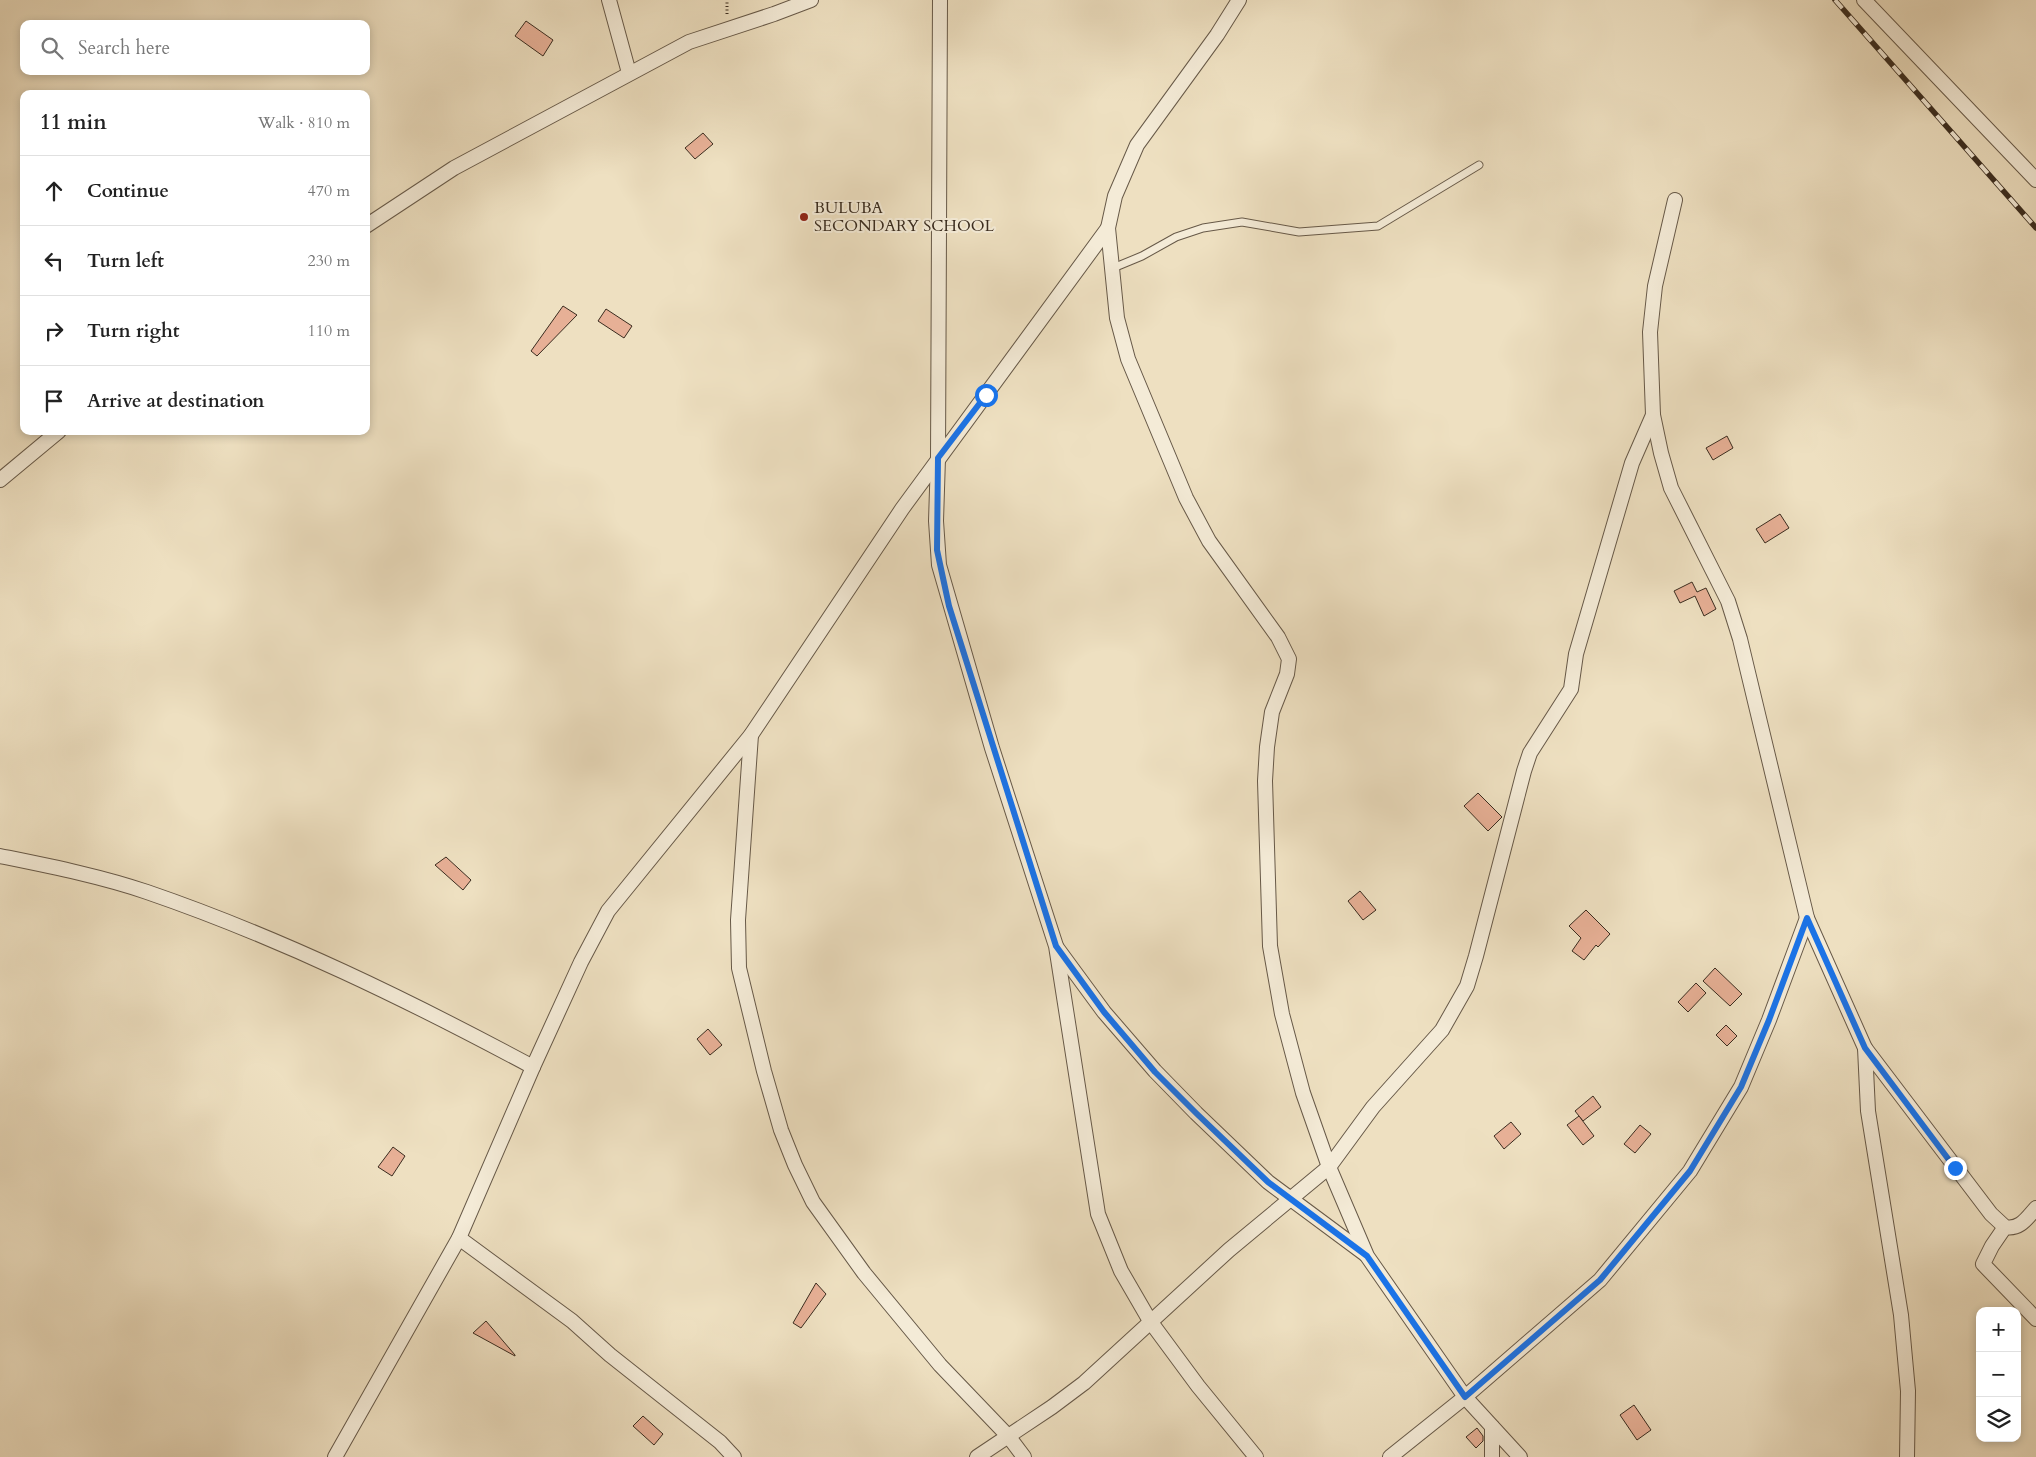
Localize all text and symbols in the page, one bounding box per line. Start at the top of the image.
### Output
search box [20,20,370,75]
icon: search [38,34,66,62]
text: Search here [78,35,170,61]
text: 11 min [40,108,107,137]
text: Walk · 810 m [258,112,350,134]
icon: ahead [40,177,68,205]
text: Continue [87,178,169,204]
text: 470 m [308,180,350,202]
place label: BULUBA SECONDARY SCHOOL [814,197,995,237]
marker: BULUBA SECONDARY SCHOOL [798,211,810,223]
icon: left [40,247,68,275]
text: Turn left [87,248,164,274]
text: 230 m [308,250,350,272]
icon: right [40,317,68,345]
text: Turn right [87,318,179,344]
text: 110 m [308,320,350,342]
route start [975,384,998,407]
icon: arrive [40,387,68,415]
text: Arrive at destination [87,388,264,414]
route end [1944,1157,1967,1180]
map controls [1976,1307,2021,1442]
button: + [1976,1307,2021,1352]
button: − [1976,1352,2021,1397]
button: layers [1976,1397,2021,1442]

